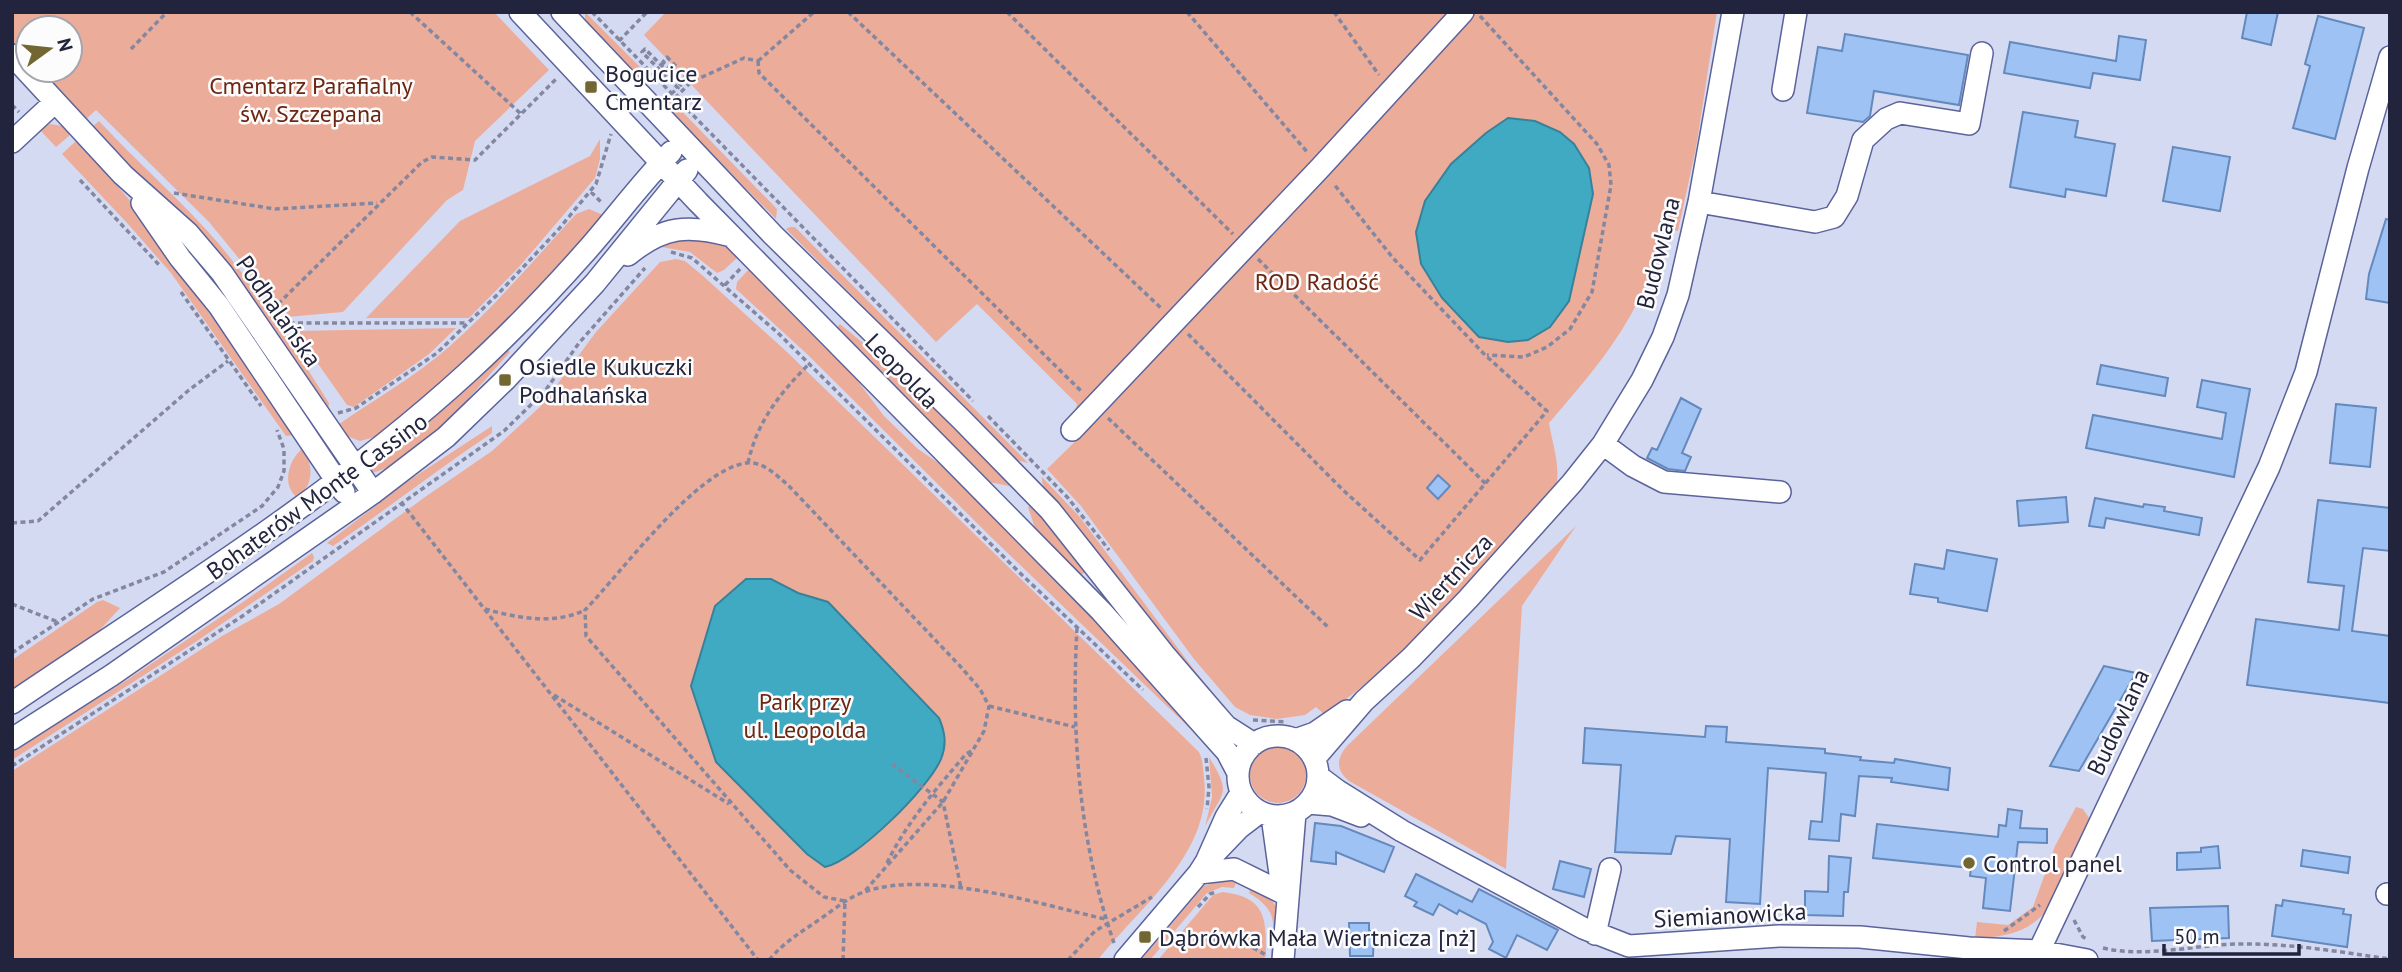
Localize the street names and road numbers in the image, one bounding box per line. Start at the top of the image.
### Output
street label: Budowlana [1629,194,1687,312]
street label: Podhalańska [229,249,329,373]
street label: Leopolda [858,327,946,415]
street label: Bohaterów Monte Cassino [200,405,434,587]
street label: Wiertnicza [1403,527,1499,627]
street label: Budowlana [2080,664,2156,780]
street label: Siemianowicka [1653,896,1807,934]

